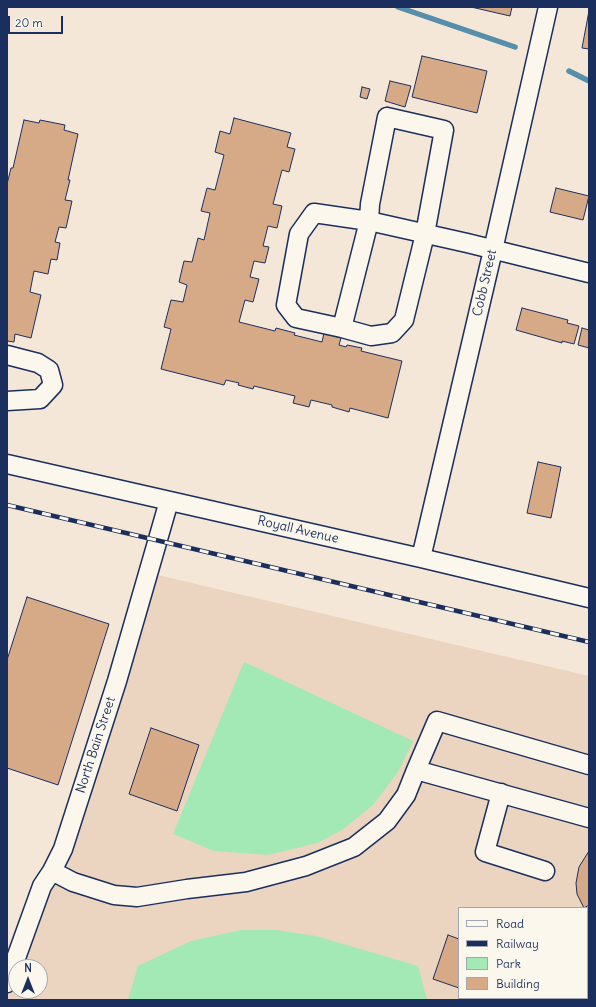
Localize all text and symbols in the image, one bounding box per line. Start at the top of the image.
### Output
scale bar [10,8,65,34]
text: 20 m [15,15,43,30]
street label: Cobb Street [470,248,500,318]
street label: Royall Avenue [256,513,340,547]
street label: North Bain Street [73,695,119,795]
legend [458,907,588,999]
text: Road [496,916,524,931]
text: Railway [496,936,539,951]
text: Park [496,956,521,971]
north arrow [8,959,48,999]
text: N [24,961,32,975]
text: Building [496,976,540,991]

